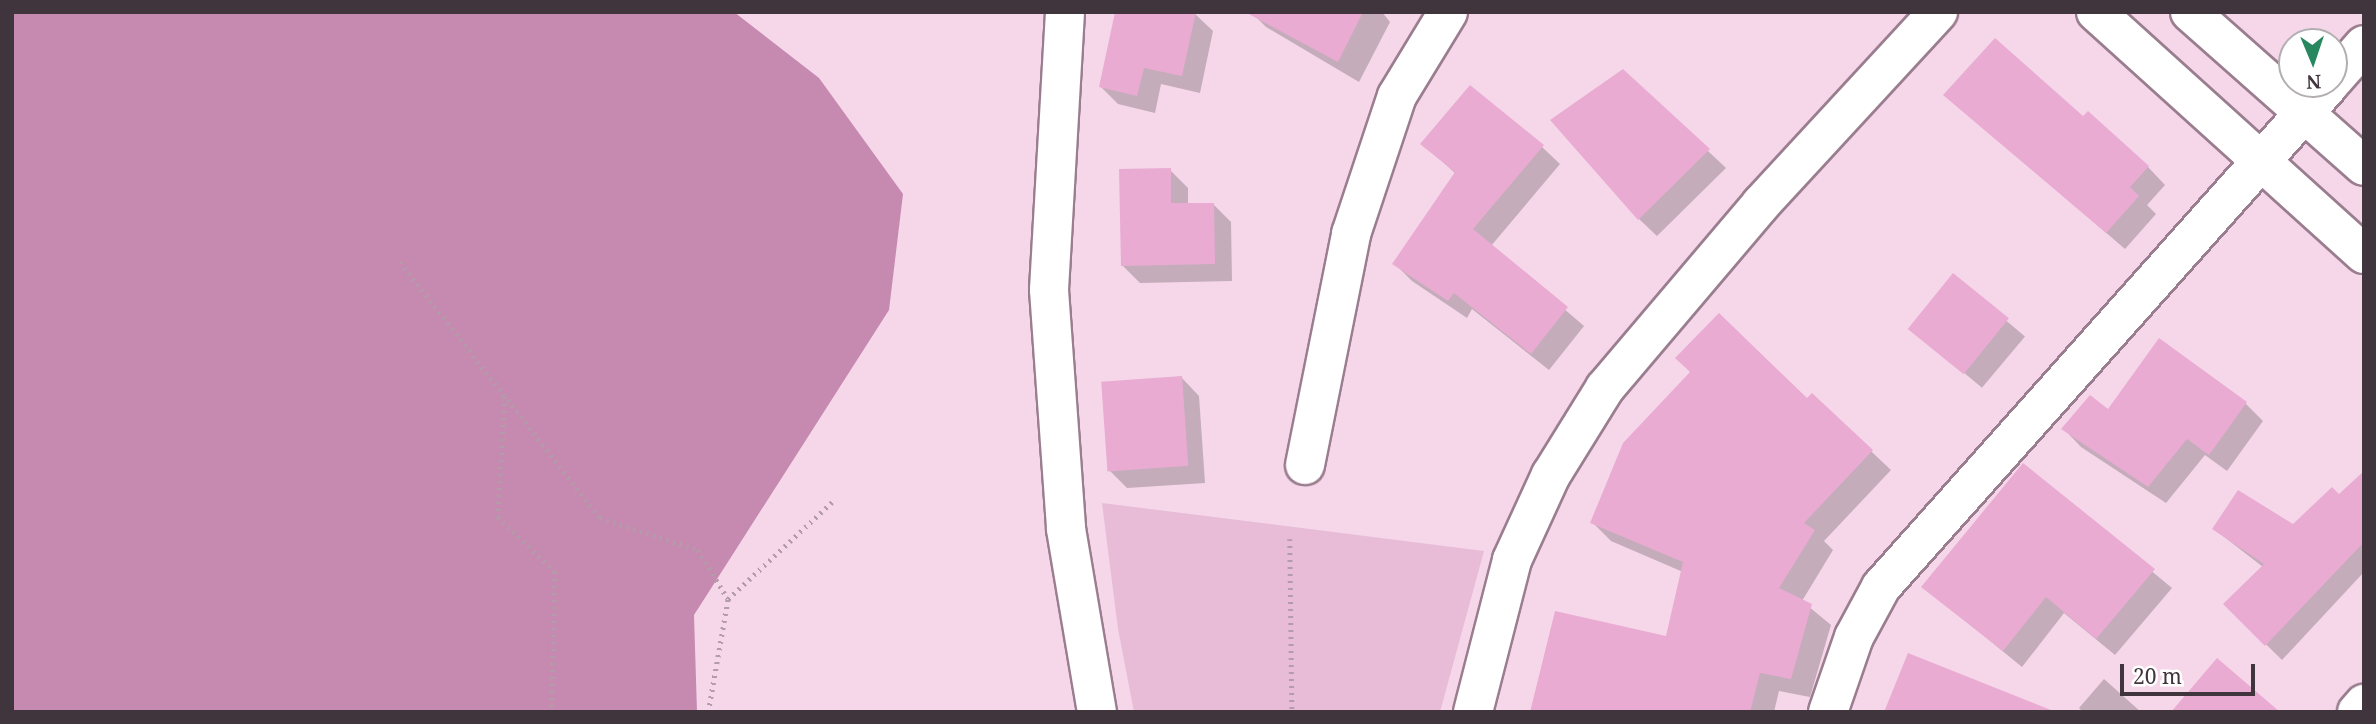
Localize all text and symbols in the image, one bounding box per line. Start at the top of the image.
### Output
north arrow [2278,28,2348,98]
text: N [2306,69,2322,95]
scale bar [2124,650,2259,694]
text: 20 m [2133,662,2182,690]

